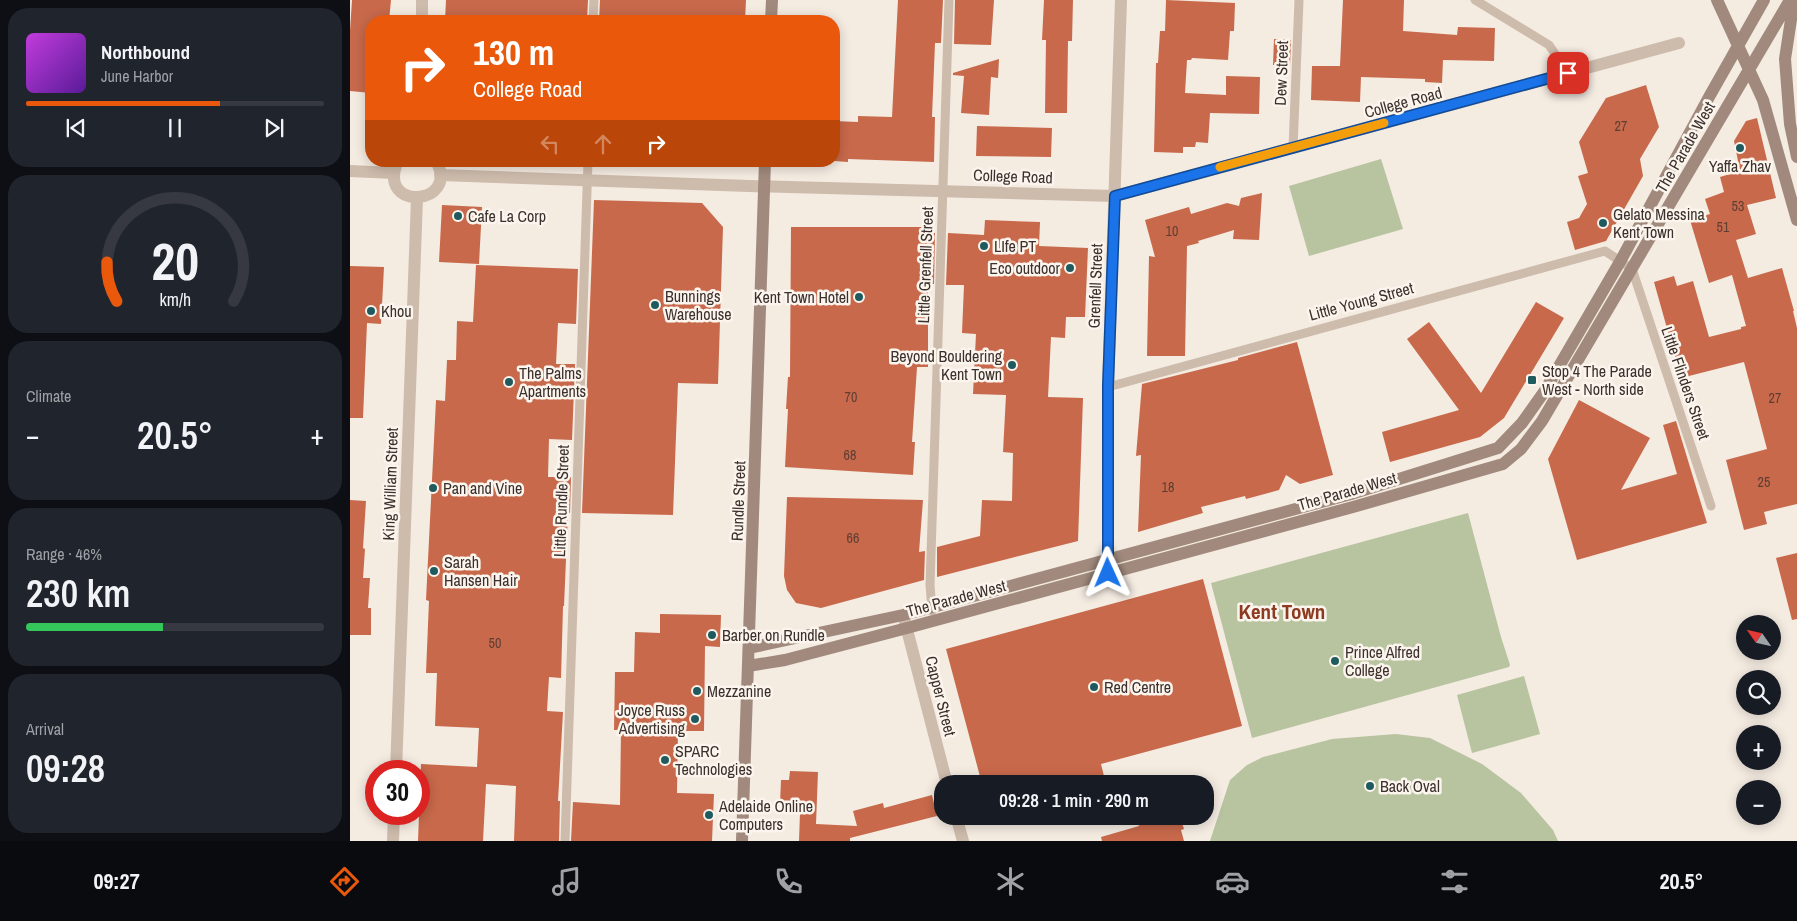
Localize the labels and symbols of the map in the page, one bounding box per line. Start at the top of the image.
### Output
street label: Dew Street [1269,40,1293,106]
pin [1547,52,1589,94]
street label: College Road [1362,81,1444,123]
street label: The Parade West [1650,97,1720,197]
house number: 27 [1615,117,1627,135]
marker: Yaffa Zhav [1734,142,1746,154]
place label: Yaffa Zhav [1709,155,1772,177]
street label: College Road [973,164,1053,188]
house number: 53 [1732,197,1744,215]
place label: Gelato Messina Kent Town [1613,203,1706,243]
place label: Cafe La Corp [468,205,546,227]
street label: Little Grenfell Street [912,206,938,324]
marker: Cafe La Corp [452,210,464,222]
marker: Gelato Messina Kent Town [1597,217,1609,229]
house number: 51 [1717,218,1730,236]
house number: 10 [1166,222,1178,240]
place label: LIfe PT [994,235,1036,257]
marker: LIfe PT [978,240,990,252]
street label: Grenfell Street [1083,243,1107,329]
place label: Eco outdoor [989,257,1061,279]
marker: Eco outdoor [1064,262,1076,274]
street label: Little Young Street [1306,276,1416,326]
place label: Bunnings Warehouse [665,285,732,325]
place label: Kent Town Hotel [754,286,849,308]
marker: Kent Town Hotel [853,291,865,303]
marker: Bunnings Warehouse [649,299,661,311]
place label: Khou [381,300,412,322]
marker: Khou [365,305,377,317]
street label: Little Flinders Street [1656,324,1716,443]
place label: Beyond Bouldering Kent Town [890,345,1003,385]
marker: Beyond Bouldering Kent Town [1006,359,1018,371]
place label: Stop 4 The Parade West - North side [1542,360,1652,400]
place label: The Palms Apartments [518,362,586,402]
marker: Stop 4 The Parade West - North side [1526,374,1538,386]
marker: The Palms Apartments [503,376,515,388]
house number: 70 [845,388,857,406]
house number: 27 [1769,389,1781,407]
street label: King William Street [377,427,403,541]
street label: Little Rundle Street [548,444,574,558]
house number: 68 [844,446,856,464]
street label: Rundle Street [726,460,750,541]
street label: The Parade West [1295,466,1399,516]
house number: 25 [1758,473,1770,491]
place label: Pan and Vine [443,477,522,499]
house number: 18 [1162,478,1174,496]
marker: Pan and Vine [427,482,439,494]
house number: 66 [847,529,859,547]
position arrow [1081,546,1133,598]
place label: Sarah Hansen Hair [444,551,518,591]
marker: Sarah Hansen Hair [428,565,440,577]
street label: The Parade West [904,574,1008,622]
district label: Kent Town [1239,597,1325,626]
north arrow [1736,615,1781,660]
place label: Barber on Rundle [722,624,825,646]
marker: Barber on Rundle [706,629,718,641]
house number: 50 [489,634,501,652]
place label: Prince Alfred College [1345,641,1420,681]
street label: Capper Street [920,654,962,739]
marker: Prince Alfred College [1329,655,1341,667]
place label: Red Centre [1104,676,1171,698]
place label: Mezzanine [707,680,771,702]
marker: Red Centre [1088,681,1100,693]
marker: Mezzanine [691,685,703,697]
place label: Joyce Russ Advertising [617,699,686,739]
marker: Joyce Russ Advertising [689,713,701,725]
place label: SPARC Technologies [675,740,752,780]
marker: SPARC Technologies [659,754,671,766]
speed limit sign: 30 [365,760,430,825]
place label: Back Oval [1380,775,1440,797]
marker: Back Oval [1364,780,1376,792]
place label: Adelaide Online Computers [718,795,813,835]
marker: Adelaide Online Computers [703,809,715,821]

